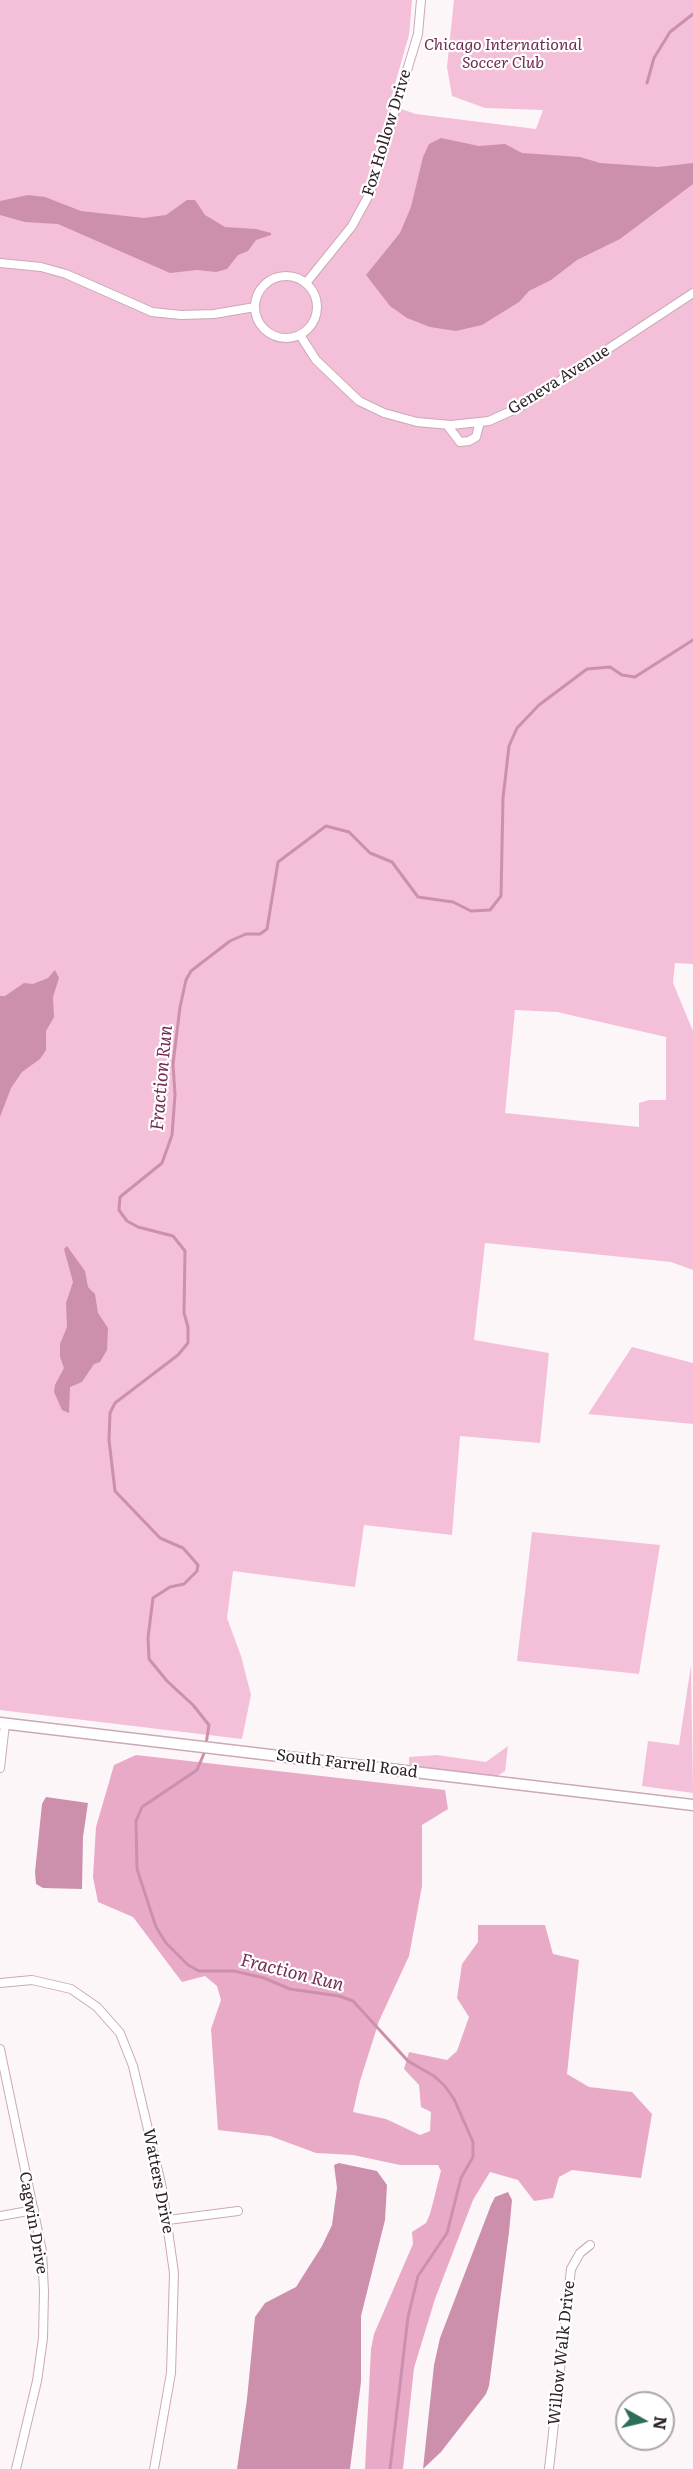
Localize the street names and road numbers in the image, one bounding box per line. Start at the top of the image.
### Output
street label: Fox Hollow Drive [359,67,415,199]
street label: Geneva Avenue [505,341,613,419]
street label: South Farrell Road [275,1746,419,1782]
street label: Watters Drive [138,2127,178,2235]
street label: Cagwin Drive [15,2170,51,2276]
street label: Willow Walk Drive [545,2280,579,2426]

